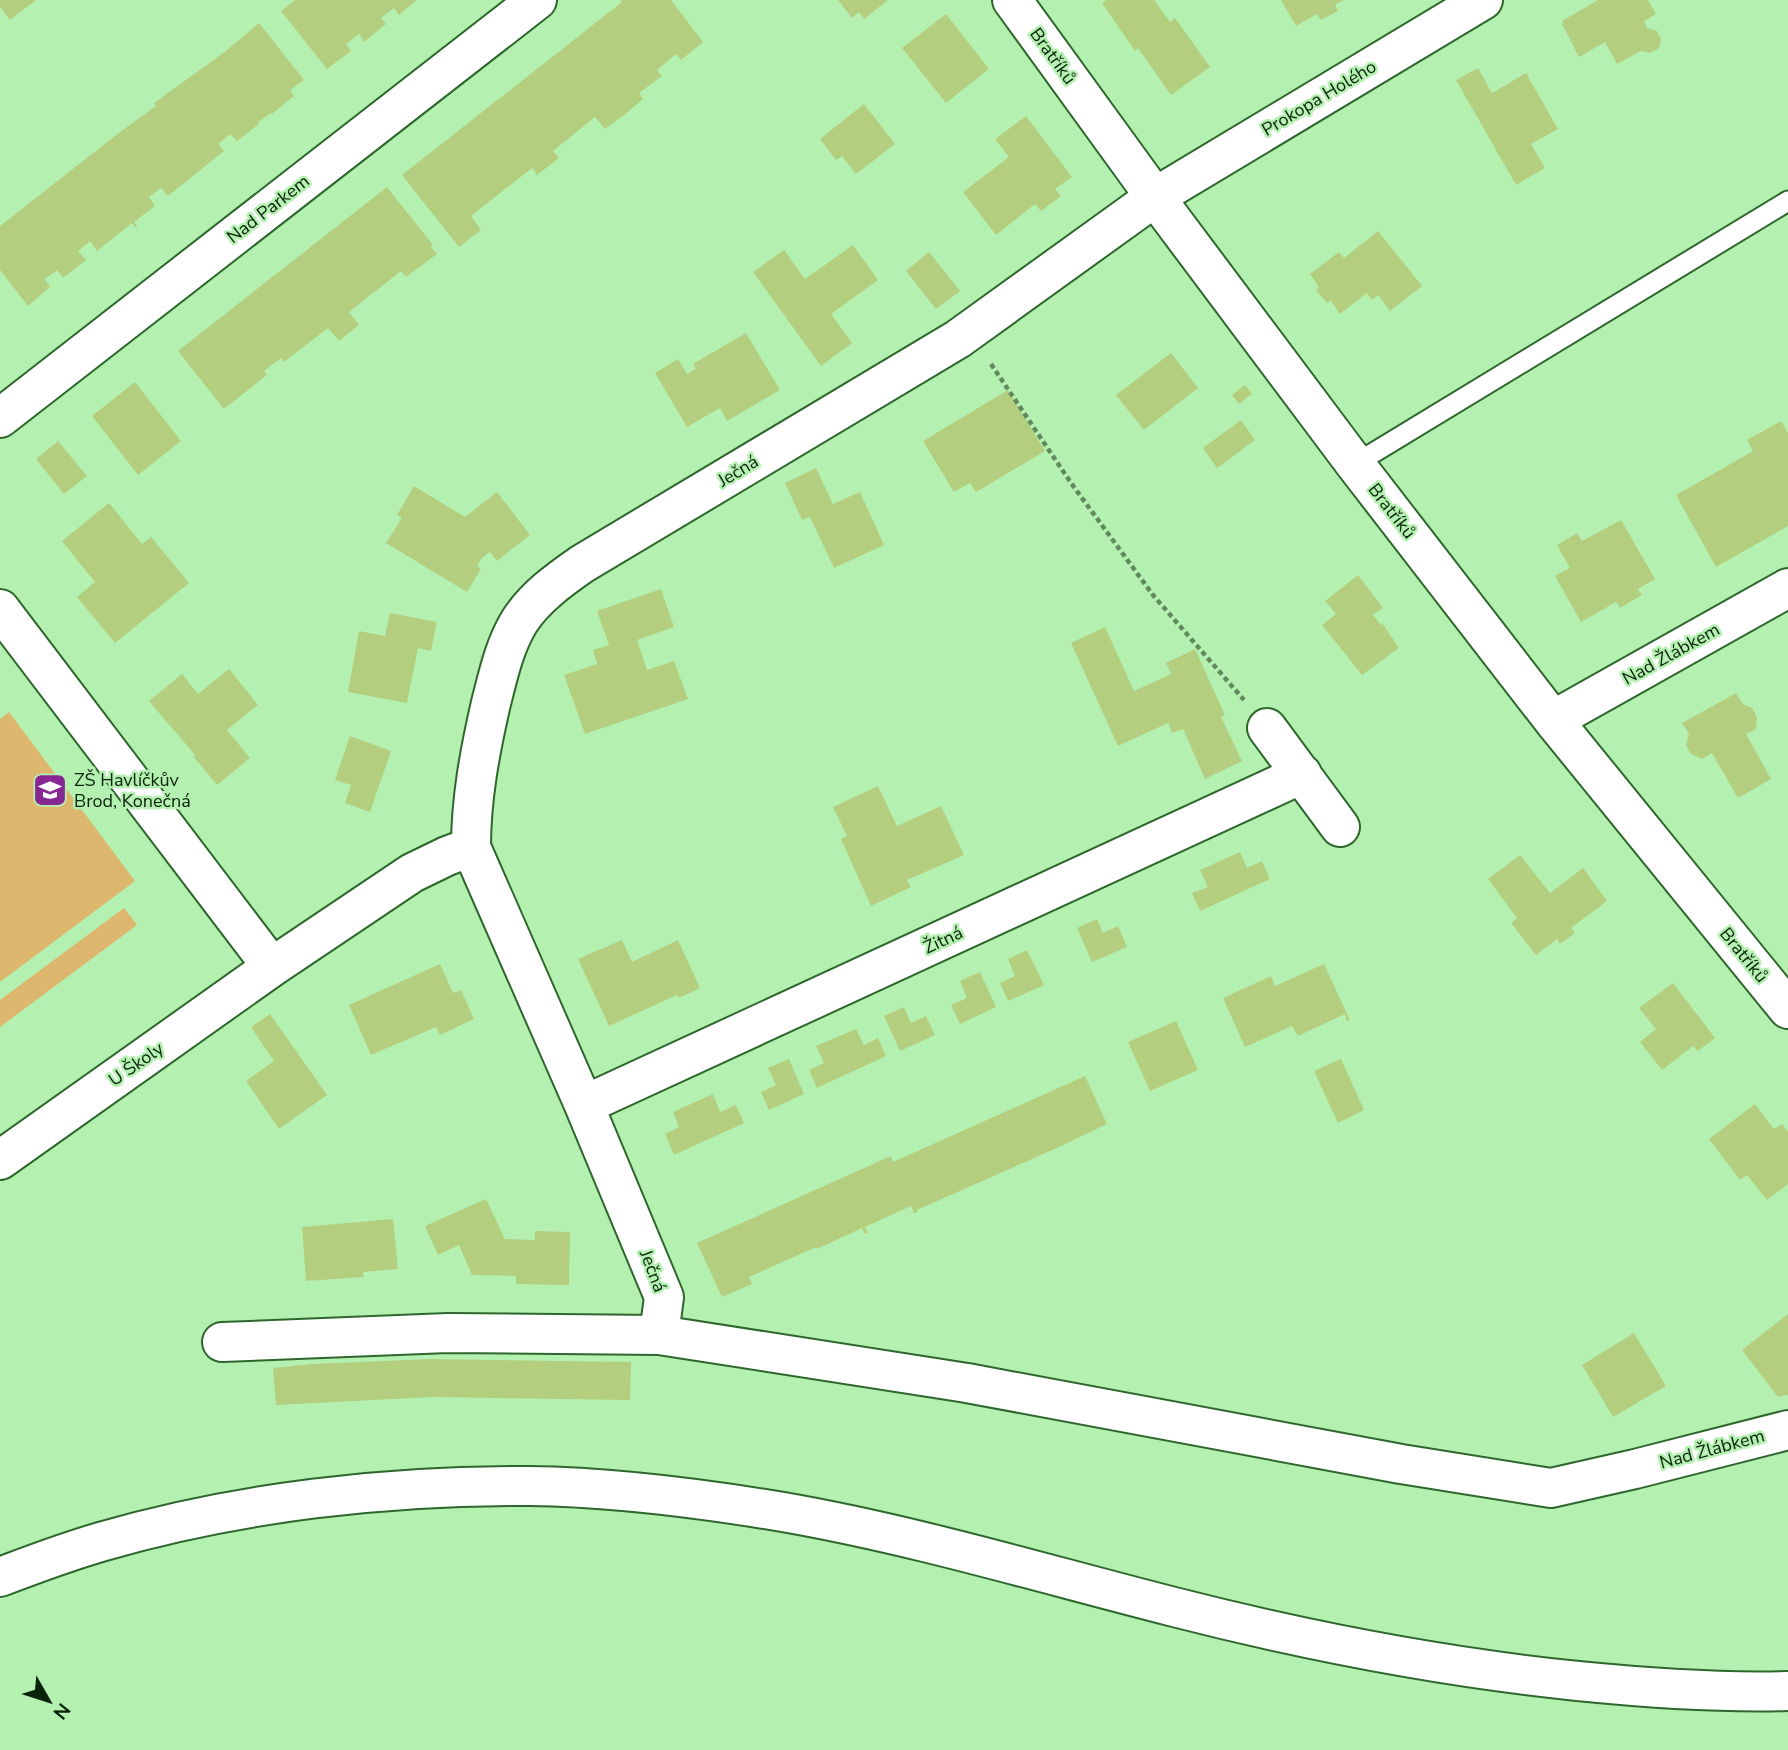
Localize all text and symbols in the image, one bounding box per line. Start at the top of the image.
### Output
street label: Bratříků [1024,23,1082,89]
street label: Prokopa Holého [1257,54,1381,142]
street label: Nad Parkem [222,169,314,249]
street label: Ječná [712,450,763,493]
street label: Bratříků [1363,478,1421,544]
street label: Nad Žlábkem [1618,617,1724,691]
place label: ZŠ Havlíčkův Brod, Konečná [74,768,191,813]
school or university icon: ZŠ Havlíčkův Brod, Konečná [31,771,69,809]
street label: Žitná [919,920,967,960]
street label: Bratříků [1714,922,1774,988]
street label: U Školy [104,1036,169,1092]
street label: Ječná [634,1245,672,1296]
street label: Nad Žlábkem [1657,1423,1767,1475]
north arrow [14,1666,84,1736]
text: N [47,1697,76,1725]

